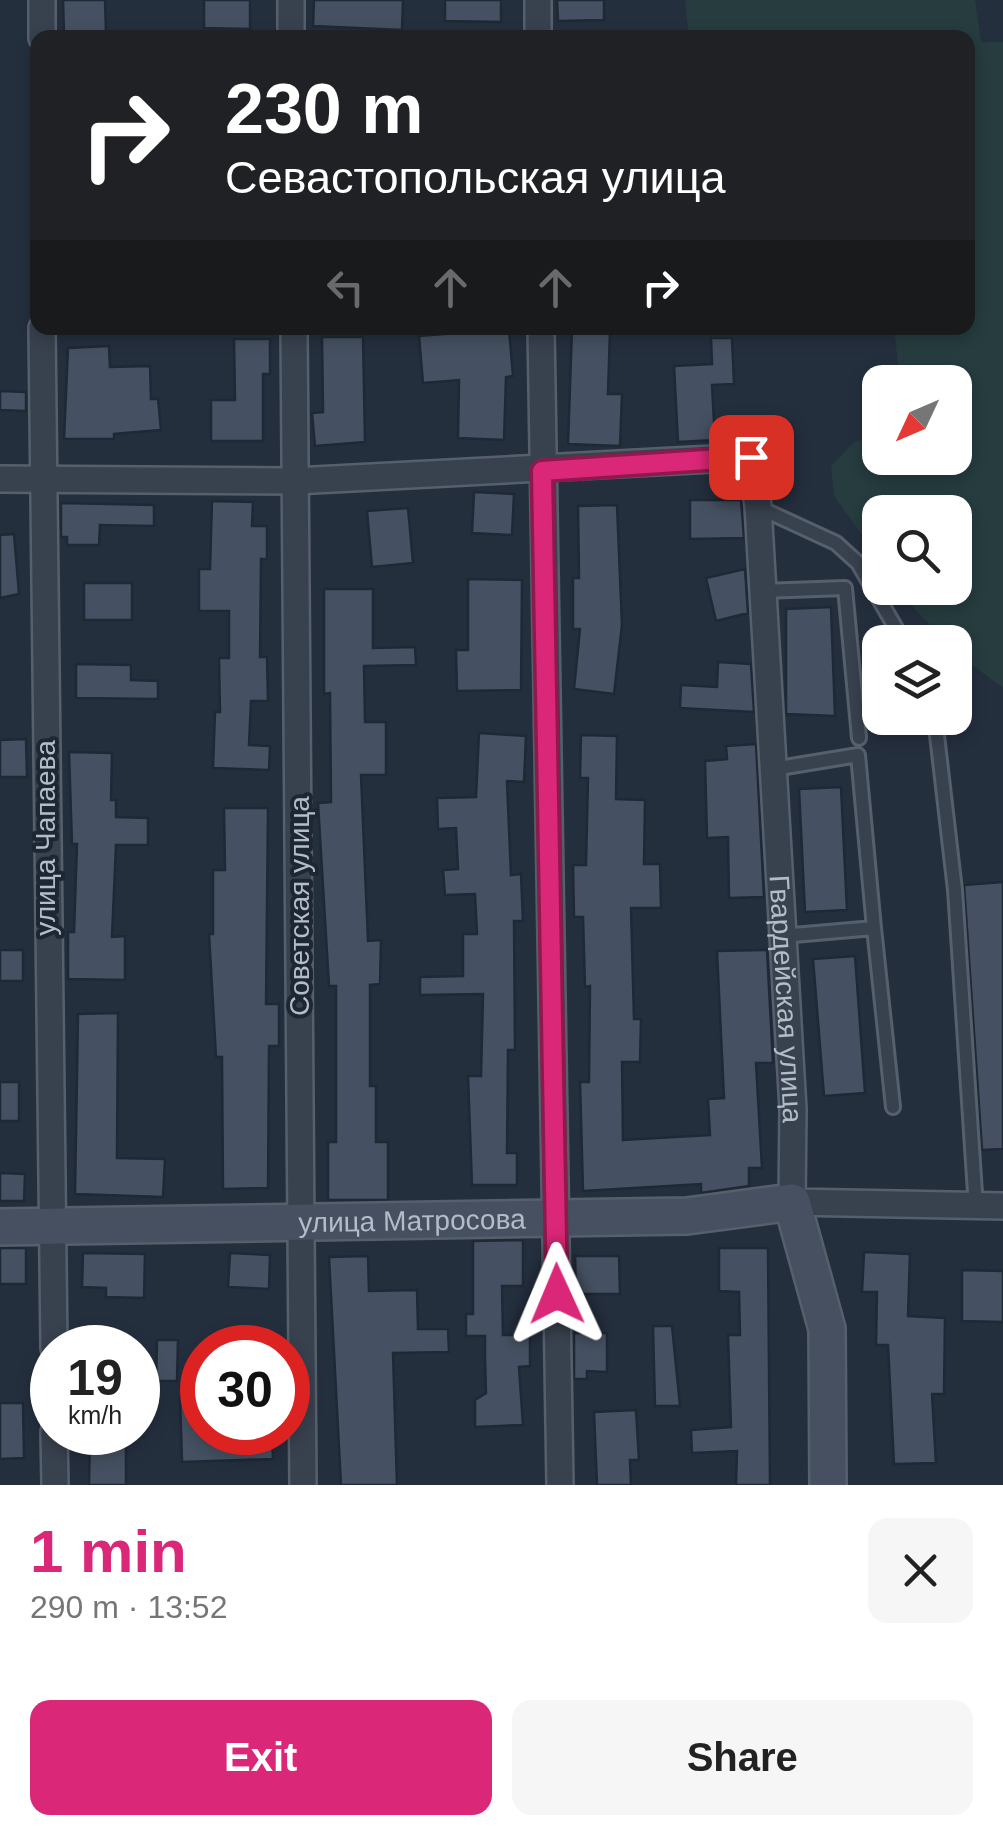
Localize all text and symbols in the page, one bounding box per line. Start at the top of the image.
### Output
icon: right [60,70,190,200]
text: 230 m [225,70,423,148]
text: Севастопольская улица [225,152,725,203]
icon: left [318,260,373,315]
icon: ahead [423,260,478,315]
icon: ahead [528,260,583,315]
icon: right [633,260,688,315]
north arrow [862,365,972,475]
map controls [862,365,972,735]
pin [709,415,794,500]
icon: arrive [724,430,779,485]
button: search [862,495,972,605]
button: layers [862,625,972,735]
street label: улица Чапаева [30,740,61,936]
street label: Советская улица [284,796,315,1016]
street label: Гвардейская улица [764,874,809,1124]
street label: улица Матросова [298,1203,526,1238]
position arrow [505,1242,609,1346]
speed limit sign: 30 [180,1325,310,1455]
text: 19 [67,1350,123,1406]
text: km/h [68,1401,122,1429]
text: 1 min [30,1518,187,1585]
button: close [868,1518,973,1623]
text: 290 m · 13:52 [30,1589,227,1625]
button: Exit [30,1700,492,1815]
button: Share [512,1700,973,1815]

